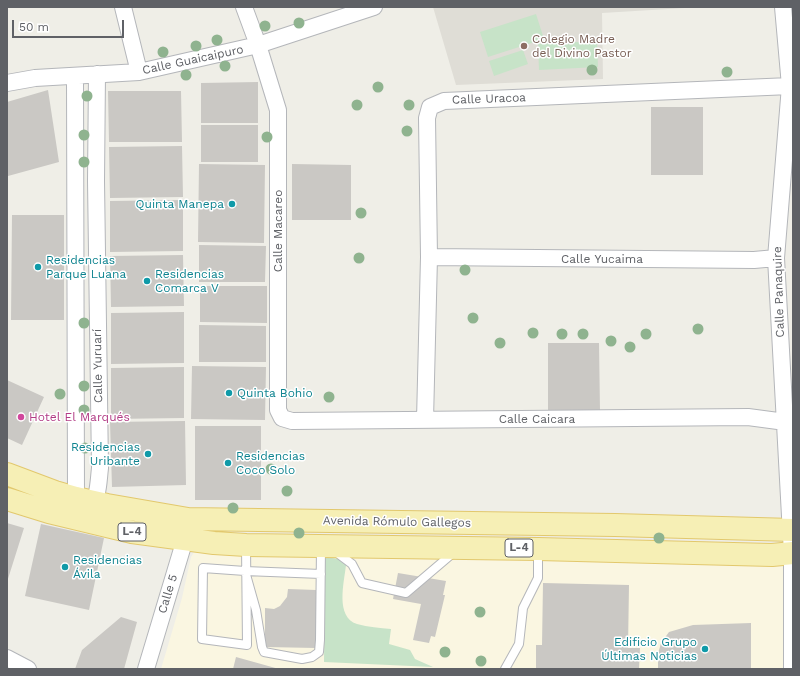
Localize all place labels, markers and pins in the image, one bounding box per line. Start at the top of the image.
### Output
place label: Colegio Madre del Divino Pastor [532,32,632,60]
marker: Colegio Madre del Divino Pastor [519,41,529,51]
place label: Quinta Manepa [136,197,224,211]
marker: Quinta Manepa [227,199,237,209]
place label: Residencias Parque Luana [46,253,126,281]
marker: Residencias Parque Luana [33,262,43,272]
place label: Residencias Comarca V [155,267,224,295]
marker: Residencias Comarca V [142,276,152,286]
place label: Quinta Bohio [237,386,313,400]
marker: Quinta Bohio [224,388,234,398]
place label: Hotel El Marqués [29,410,130,424]
marker: Hotel El Marqués [16,412,26,422]
place label: Residencias Uribante [71,440,140,468]
marker: Residencias Uribante [143,449,153,459]
place label: Residencias Coco Solo [236,449,305,477]
marker: Residencias Coco Solo [223,458,233,468]
place label: Residencias Ávila [73,553,142,581]
marker: Residencias Ávila [60,562,70,572]
place label: Edificio Grupo Últimas Noticias [601,635,697,663]
marker: Edificio Grupo Últimas Noticias [700,644,710,654]

